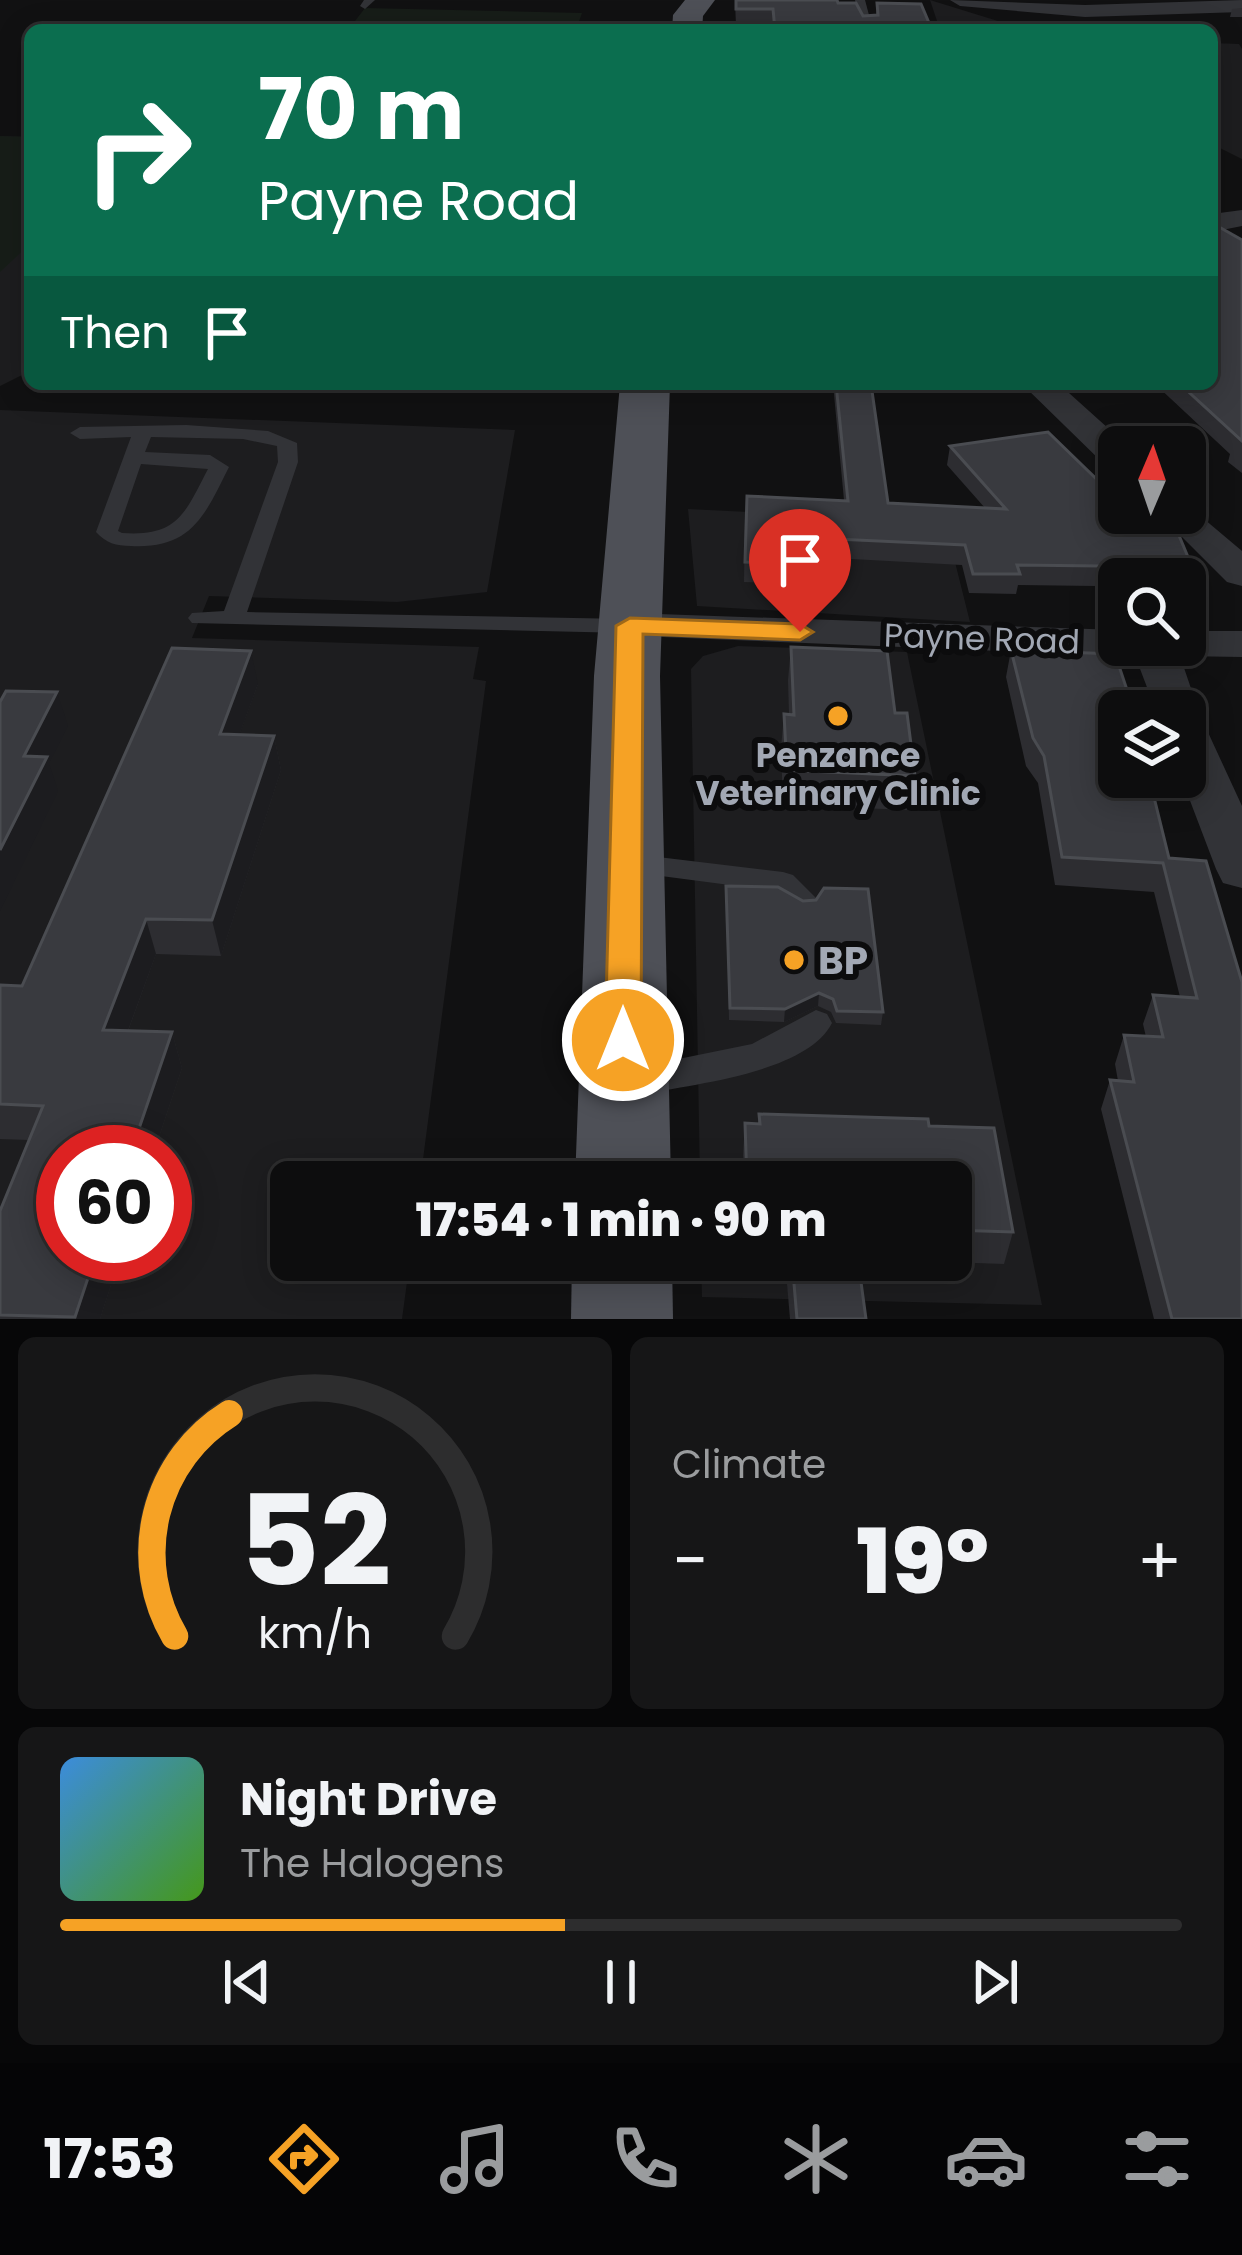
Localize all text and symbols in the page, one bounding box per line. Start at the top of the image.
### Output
text: 70 m [258,51,464,168]
icon: right [60,72,216,228]
text: Payne Road [258,163,579,239]
icon: arrive [194,300,260,366]
text: Then [60,301,170,364]
north arrow [1098,426,1206,534]
map controls [1098,426,1206,798]
pin [749,509,851,632]
icon: arrive [767,527,833,593]
button: search [1098,558,1206,666]
street label: Payne Road [883,612,1081,665]
button: layers [1098,690,1206,798]
marker: Penzance Veterinary Clinic [825,703,851,729]
place label: Penzance Veterinary Clinic [695,732,981,817]
place label: BP [818,933,868,988]
marker: BP [781,947,807,973]
position arrow [560,977,686,1103]
speed limit sign: 60 [36,1125,192,1281]
text: 17:54 · 1 min · 90 m [416,1189,826,1252]
text: Climate [672,1437,826,1492]
text: 52 [239,1454,391,1629]
text: 19° [856,1498,989,1625]
text: − [672,1515,708,1607]
text: + [1137,1515,1182,1607]
text: km/h [258,1603,372,1663]
text: Night Drive [240,1768,497,1831]
text: The Halogens [240,1836,504,1891]
icon: previous [214,1949,280,2015]
icon: pause [588,1949,654,2015]
icon: next [962,1949,1028,2015]
icon: directions [262,2117,346,2201]
icon: music [433,2117,517,2201]
icon: phone [603,2117,687,2201]
icon: climate [774,2117,858,2201]
icon: car [944,2117,1028,2201]
icon: filters [1115,2117,1199,2201]
text: 17:53 [43,2121,176,2197]

